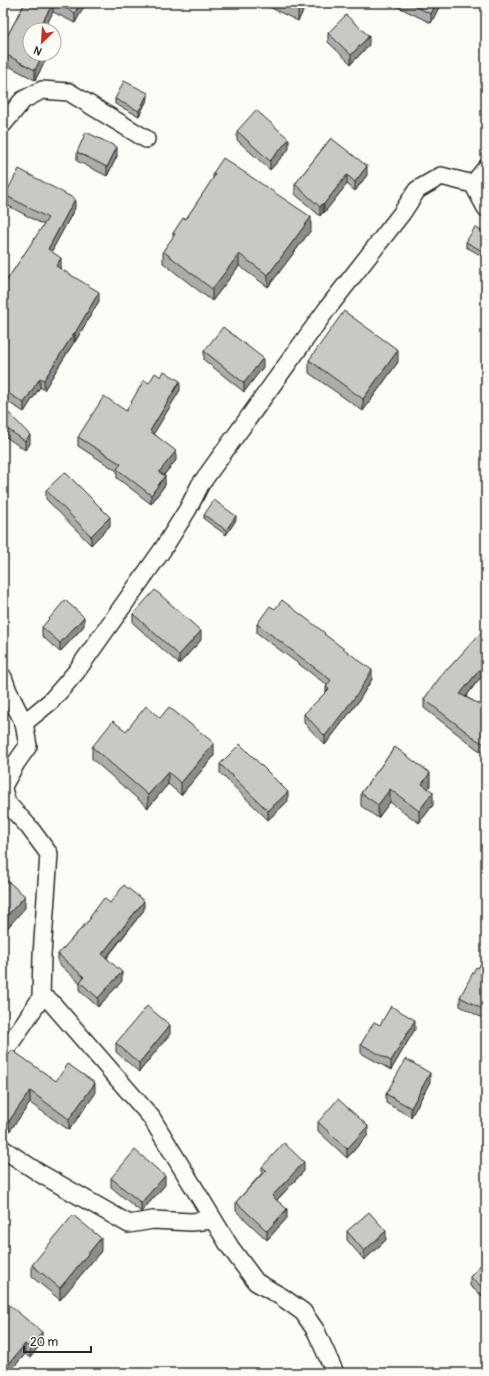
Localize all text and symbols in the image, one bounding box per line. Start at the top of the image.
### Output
north arrow [22,22,62,62]
text: N [31,43,44,58]
scale bar [24,1328,91,1354]
text: 20 m [30,1335,59,1350]

